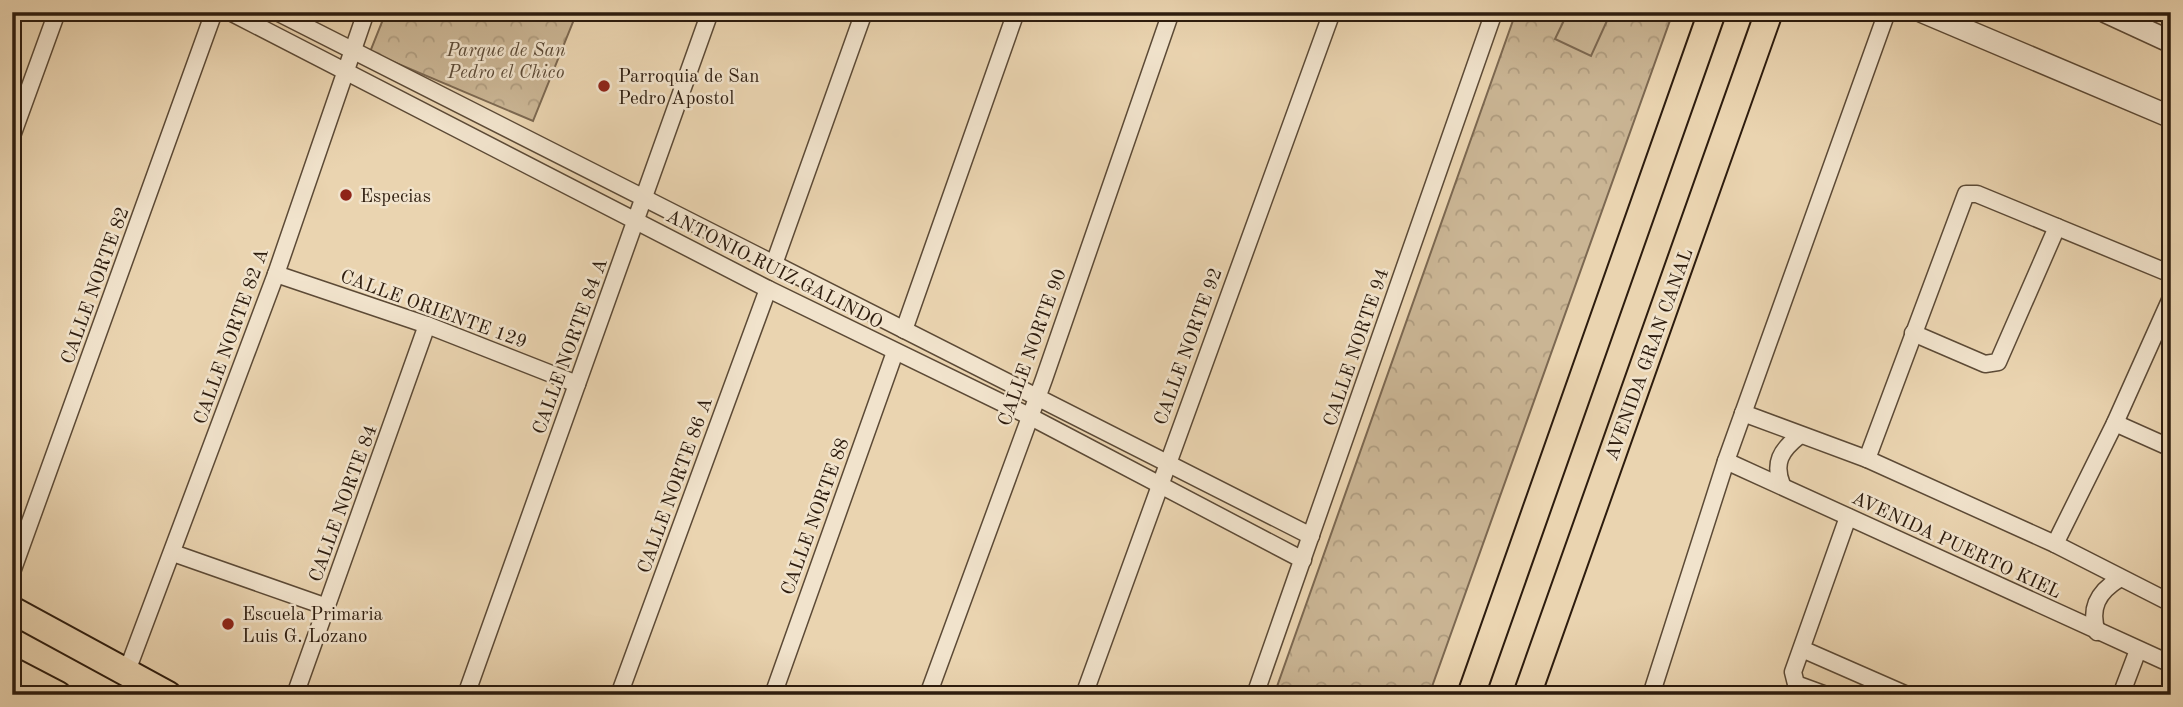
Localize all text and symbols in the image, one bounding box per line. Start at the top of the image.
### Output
park label: Parque de San Pedro el Chico [445,42,566,83]
place label: Parroquia de San Pedro Apostol [618,68,759,109]
marker: Parroquia de San Pedro Apostol [596,78,612,94]
marker: Especias [338,187,354,203]
place label: Especias [360,188,431,207]
street label: CALLE NORTE 82 [59,205,134,367]
street label: ANTONIO RUIZ GALINDO [663,207,885,333]
street label: CALLE NORTE 82 A [192,246,273,427]
street label: AVENIDA GRAN CANAL [1603,246,1698,463]
street label: CALLE NORTE 84 A [531,256,612,437]
street label: CALLE NORTE 92 [1152,266,1227,428]
street label: CALLE NORTE 94 [1321,266,1393,429]
street label: CALLE NORTE 90 [996,267,1071,429]
street label: CALLE ORIENTE 129 [337,268,529,353]
street label: CALLE NORTE 86 A [636,395,717,576]
street label: CALLE NORTE 84 [307,423,382,585]
street label: CALLE NORTE 88 [779,436,854,598]
street label: AVENIDA PUERTO KIEL [1848,489,2064,603]
place label: Escuela Primaria Luis G. Lozano [242,606,384,647]
marker: Escuela Primaria Luis G. Lozano [220,616,236,632]

